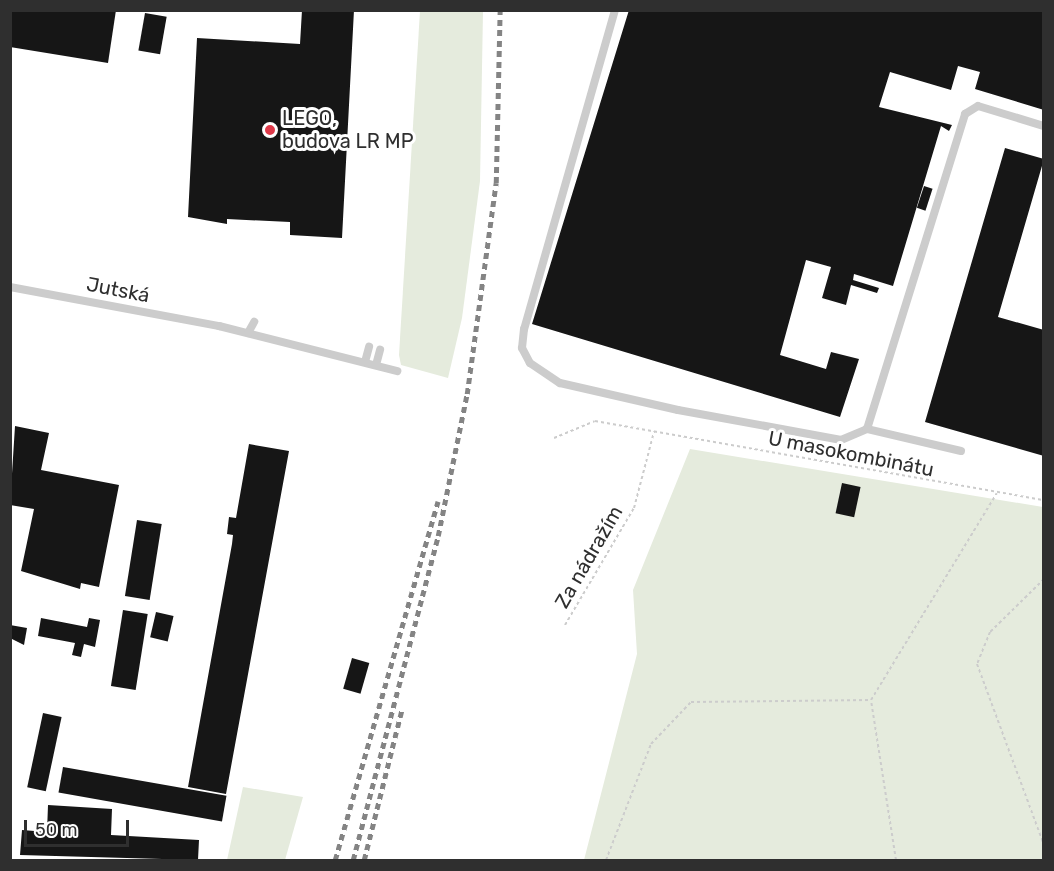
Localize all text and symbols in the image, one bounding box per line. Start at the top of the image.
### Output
place label: LEGO, budova LR MP [282,106,414,153]
marker: LEGO, budova LR MP [263,123,277,137]
street label: Jutská [84,272,152,308]
street label: U masokombinátu [766,426,936,482]
street label: Za nádražím [550,502,628,612]
scale bar [27,808,132,846]
text: 50 m [35,819,78,841]

